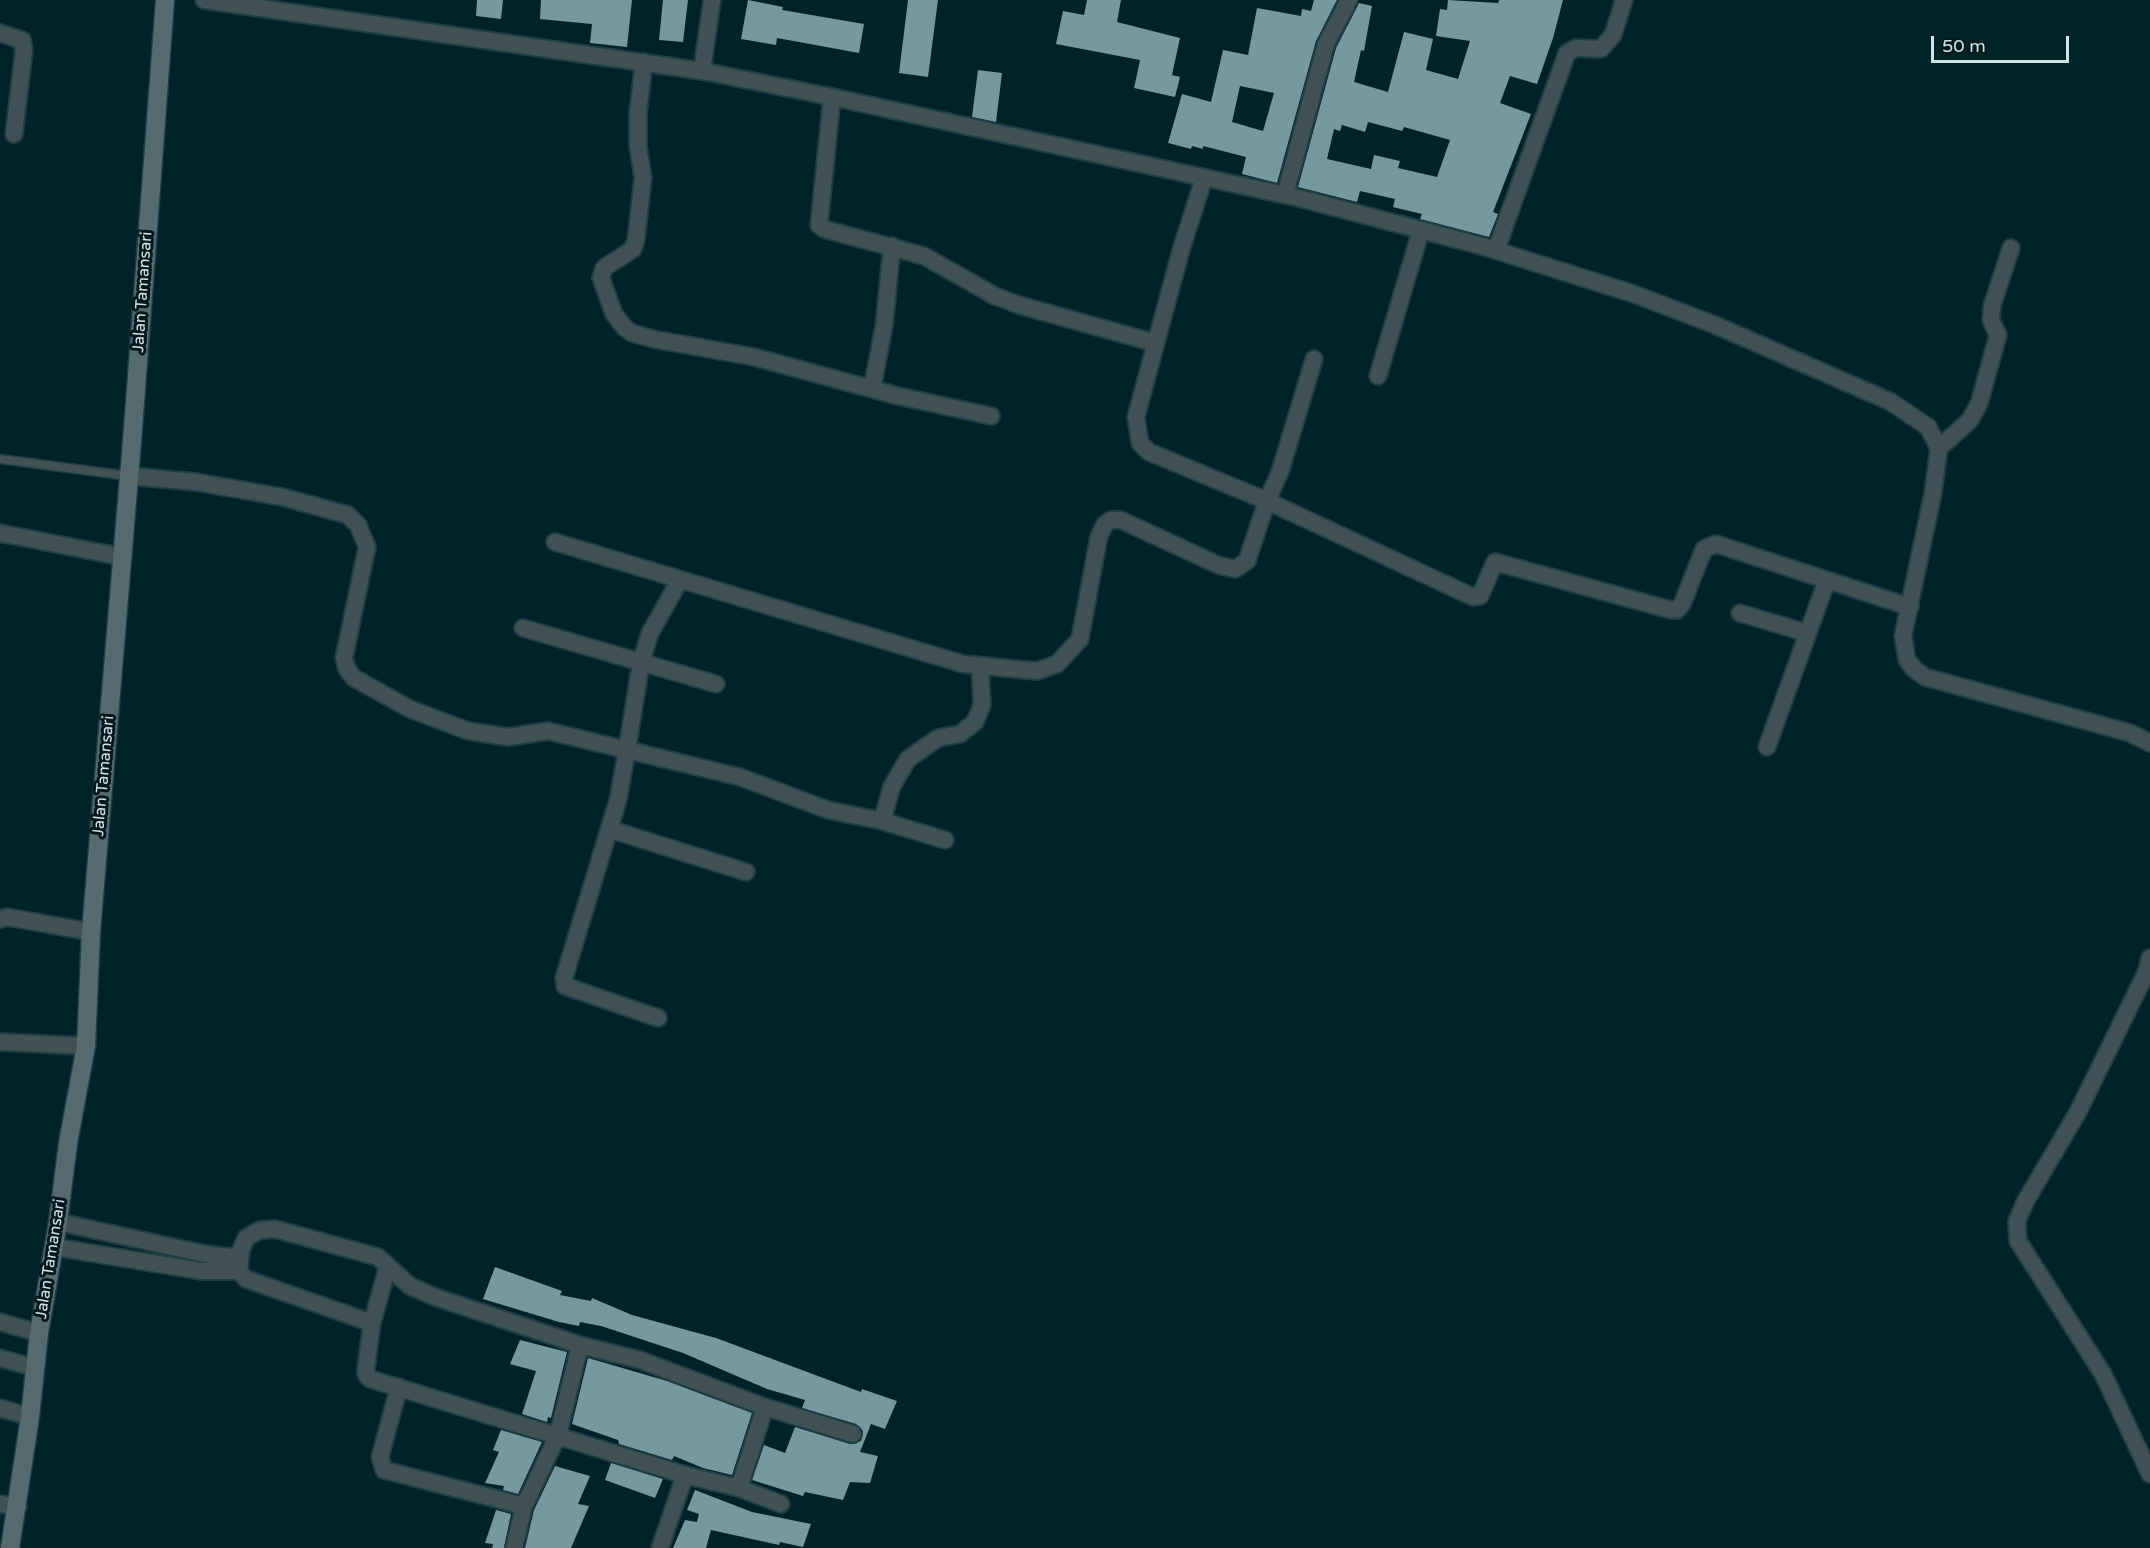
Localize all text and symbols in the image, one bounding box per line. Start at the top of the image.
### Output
scale bar [1934,24,2072,62]
text: 50 m [1942,35,1986,57]
street label: Jalan Tamansari [129,231,157,353]
street label: Jalan Tamansari [89,715,119,837]
street label: Jalan Tamansari [32,1198,70,1320]

